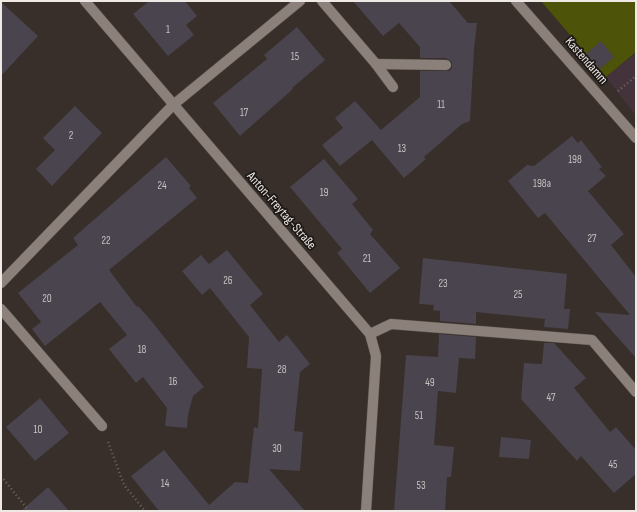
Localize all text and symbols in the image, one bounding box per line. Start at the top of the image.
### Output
house number: 1 [166,23,170,37]
street label: Kastendamm [561,34,611,88]
house number: 15 [291,50,299,64]
house number: 11 [437,98,445,112]
house number: 17 [240,106,248,120]
house number: 2 [69,129,73,143]
house number: 13 [398,142,406,156]
house number: 198 [568,153,582,167]
street label: Anton-Freytag-Straße [243,169,319,253]
house number: 198a [533,177,551,191]
house number: 24 [157,179,167,193]
house number: 19 [320,186,328,200]
house number: 27 [588,232,596,246]
house number: 22 [101,234,111,248]
house number: 21 [363,252,371,266]
house number: 26 [223,274,233,288]
house number: 23 [438,277,448,291]
house number: 25 [514,288,522,302]
house number: 20 [42,292,52,306]
house number: 18 [138,343,146,357]
house number: 28 [277,363,287,377]
house number: 16 [169,375,177,389]
house number: 49 [425,376,435,390]
house number: 47 [547,391,555,405]
house number: 51 [415,409,423,423]
house number: 10 [34,423,42,437]
house number: 30 [272,442,282,456]
house number: 45 [608,458,618,472]
house number: 14 [161,477,169,491]
house number: 53 [416,479,426,493]

